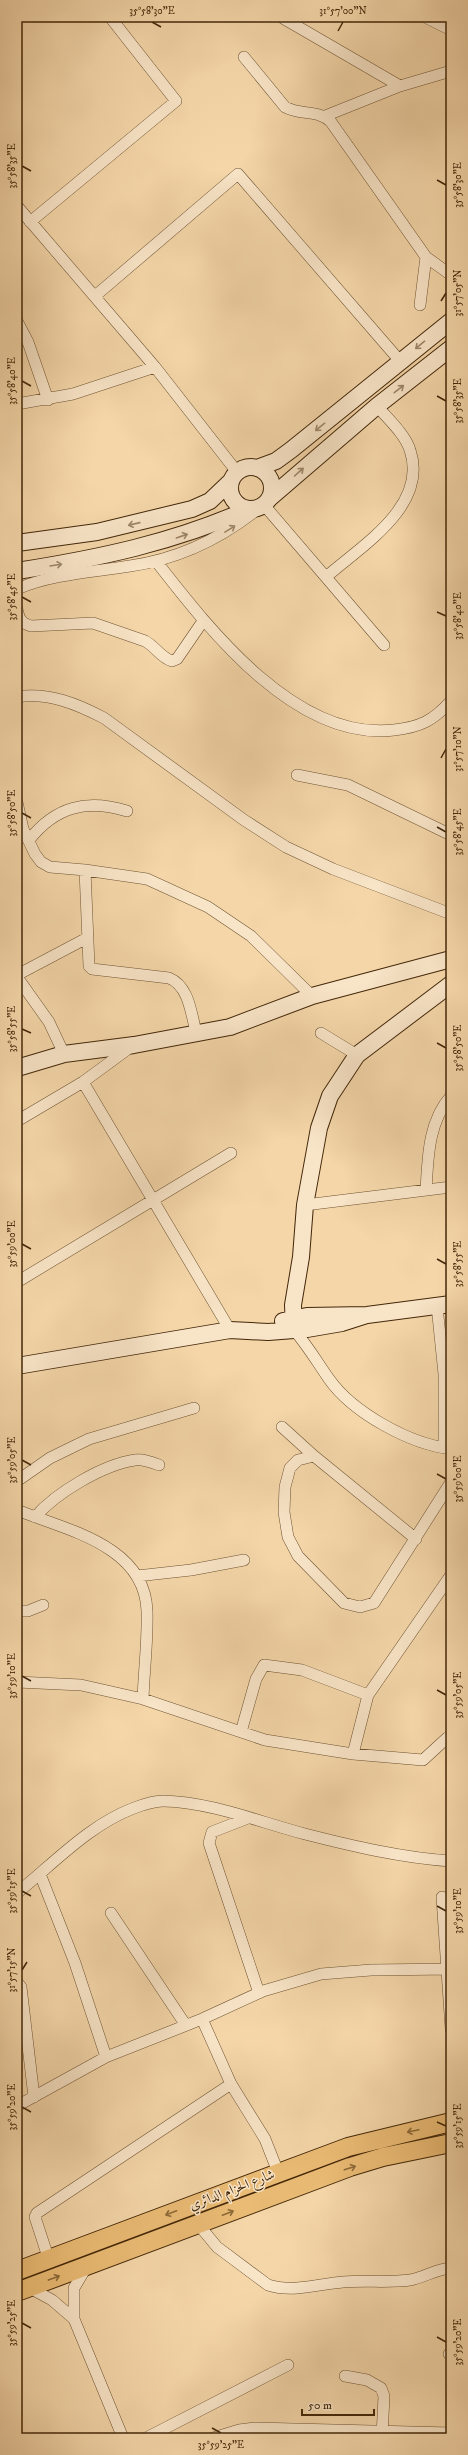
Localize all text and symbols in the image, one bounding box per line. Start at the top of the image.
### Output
text: 35°58'30"E [129,5,175,17]
text: 31°57'00"N [319,5,367,17]
text: 35°58'35"E [6,143,18,189]
text: 35°58'30"E [452,162,464,208]
text: 31°57'05"N [452,270,464,316]
one-way arrow [415,340,426,349]
text: 35°58'40"E [6,357,18,405]
text: 35°58'35"E [452,378,464,424]
one-way arrow [393,385,404,394]
one-way arrow [314,423,325,432]
one-way arrow [294,468,304,477]
one-way arrow [128,520,141,528]
one-way arrow [224,524,236,532]
one-way arrow [175,532,188,539]
one-way arrow [49,561,62,569]
text: 35°58'45"E [6,573,18,621]
text: 35°58'40"E [452,592,464,640]
text: 31°57'10"N [452,726,464,772]
text: 35°58'50"E [6,790,18,836]
text: 35°58'45"E [452,808,464,856]
text: 35°58'55"E [6,1006,18,1052]
text: 35°58'50"E [452,1025,464,1071]
text: 35°59'00"E [6,1220,18,1268]
text: 35°58'55"E [452,1241,464,1287]
text: 35°59'05"E [6,1437,18,1483]
text: 35°59'00"E [452,1455,464,1503]
text: 35°59'10"E [6,1653,18,1699]
text: 35°59'05"E [452,1672,464,1718]
text: 35°59'15"E [6,1868,18,1914]
text: 35°59'10"E [452,1888,464,1934]
text: 31°57'15"N [6,1947,18,1993]
text: 35°59'20"E [6,2084,18,2130]
text: 35°59'15"E [452,2103,464,2149]
one-way arrow [407,2127,420,2135]
one-way arrow [343,2163,355,2171]
street label: شارع الحزام الدائري [187,2165,278,2217]
one-way arrow [221,2208,233,2216]
one-way arrow [165,2210,177,2218]
one-way arrow [47,2273,59,2281]
text: 35°59'25"E [6,2300,18,2346]
text: 35°59'20"E [452,2319,464,2365]
scale bar [302,2391,374,2417]
text: 50 m [308,2398,332,2413]
text: 35°59'25"E [198,2439,244,2451]

